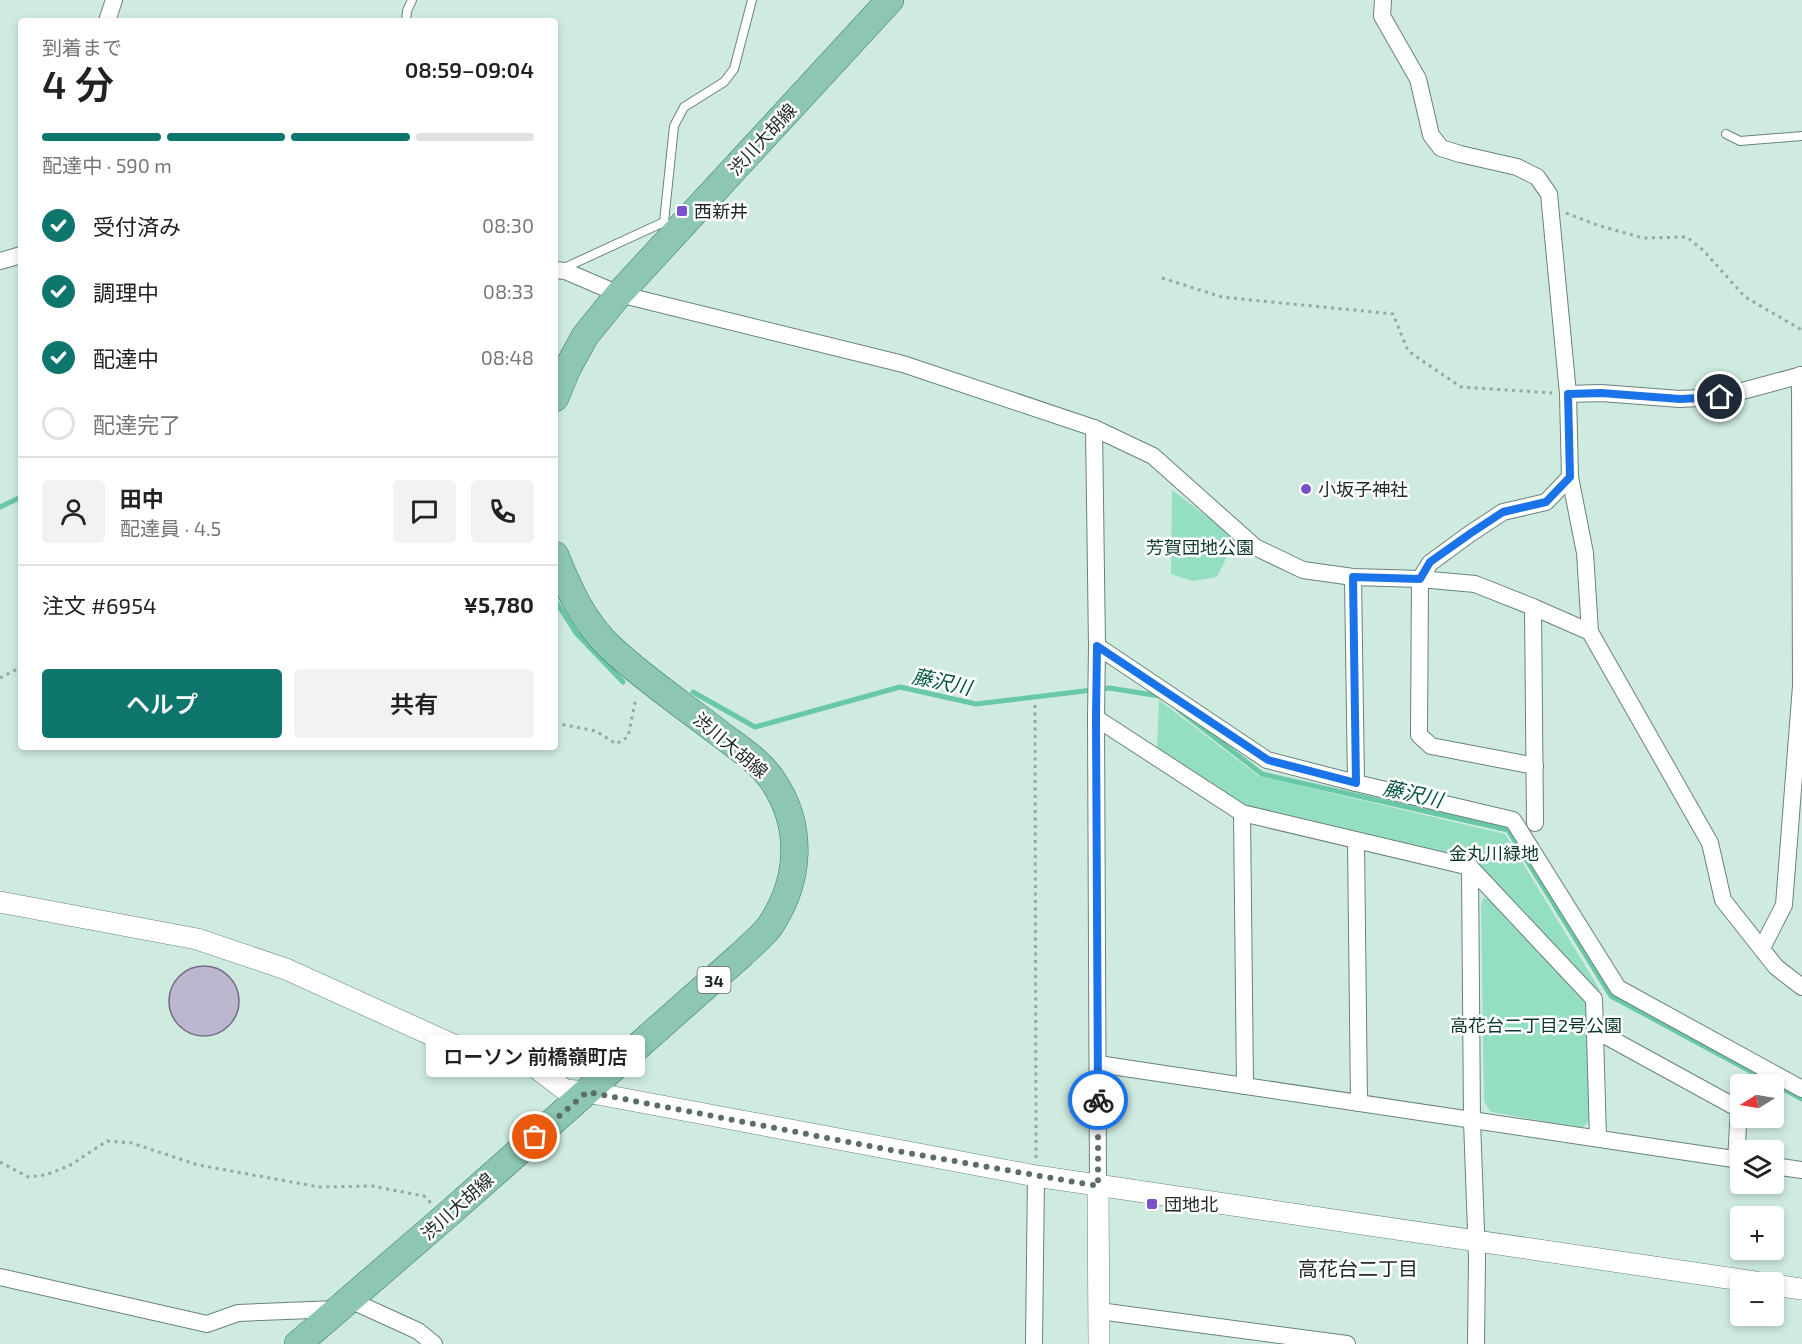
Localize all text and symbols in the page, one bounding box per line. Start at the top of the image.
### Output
text: 到着まで [42,35,122,59]
text: 08:59–09:04 [405,56,534,82]
text: 4 分 [42,60,114,107]
street label: 渋川大胡線 [723,99,801,179]
text: 配達中 · 590 m [42,153,172,177]
place label: 西新井 [694,200,748,222]
marker: 西新井 [675,204,689,218]
icon: check [42,209,75,242]
text: 受付済み [93,213,181,239]
text: 08:30 [482,213,534,237]
icon: check [42,275,75,308]
text: 調理中 [93,279,159,305]
text: 08:33 [483,279,534,303]
icon: check [42,341,75,374]
text: 配達中 [93,345,159,371]
text: 08:48 [481,345,534,369]
pin [1694,371,1745,422]
icon: home [1703,380,1736,413]
text: 配達完了 [93,411,181,437]
place label: 小坂子神社 [1318,478,1408,500]
button: person [42,480,105,543]
button: chat [393,480,456,543]
button: phone [471,480,534,543]
marker: 小坂子神社 [1299,482,1313,496]
text: 田中 [120,485,164,511]
text: 配達員 · 4.5 [120,516,221,540]
park label: 芳賀団地公園 [1146,536,1254,558]
text: ¥5,780 [463,591,534,617]
text: 注文 #6954 [42,592,156,618]
water label: 藤沢川 [910,663,976,699]
button: ヘルプ [42,669,282,738]
button: 共有 [294,669,534,738]
street label: 渋川大胡線 [689,708,773,782]
water label: 藤沢川 [1381,775,1447,812]
park label: 金丸川緑地 [1449,842,1539,864]
road number: 34 [698,967,730,993]
park label: 高花台二丁目2号公園 [1450,1014,1622,1036]
callout: ローソン 前橋嶺町店 [426,1035,644,1077]
text: ローソン 前橋嶺町店 [443,1044,628,1068]
courier [1068,1070,1128,1130]
north arrow [1730,1074,1784,1128]
map controls [1730,1074,1784,1326]
icon: bike [1082,1084,1115,1117]
pin [509,1111,560,1162]
icon: bag [518,1120,551,1153]
button: layers [1730,1140,1784,1194]
street label: 渋川大胡線 [416,1168,498,1244]
place label: 団地北 [1164,1193,1218,1215]
marker: 団地北 [1145,1197,1159,1211]
button: + [1730,1206,1784,1260]
district label: 高花台二丁目 [1298,1256,1418,1280]
button: − [1730,1272,1784,1326]

